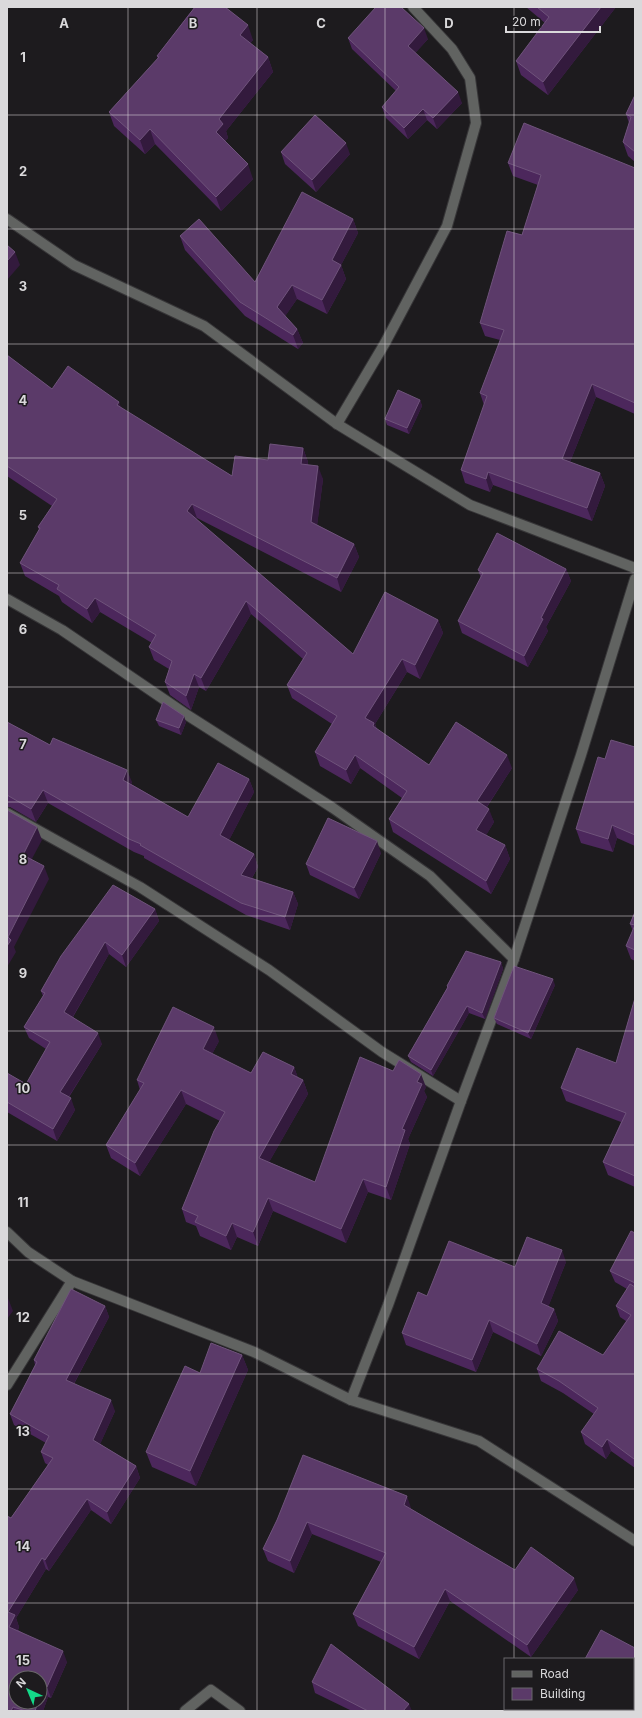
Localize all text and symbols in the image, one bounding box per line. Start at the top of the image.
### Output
scale bar [506,8,600,34]
text: 20 m [512,14,541,29]
text: A [59,15,69,31]
text: B [189,15,198,31]
text: C [316,15,326,31]
text: D [444,15,454,31]
text: 1 [20,49,26,65]
text: 2 [19,163,27,179]
text: 3 [19,278,27,294]
text: 4 [19,392,28,408]
text: 5 [19,507,27,523]
text: 6 [19,621,27,637]
text: 7 [19,736,27,752]
text: 8 [19,851,27,867]
text: 9 [19,965,27,981]
text: 10 [16,1080,30,1096]
text: 11 [17,1194,29,1210]
text: 12 [16,1309,30,1325]
text: 13 [16,1423,30,1439]
text: 14 [16,1538,30,1554]
text: 15 [16,1652,30,1668]
legend [504,1658,634,1710]
text: Road [540,1666,569,1681]
north arrow [8,1670,48,1710]
text: N [13,1675,29,1691]
text: Building [540,1686,585,1701]

